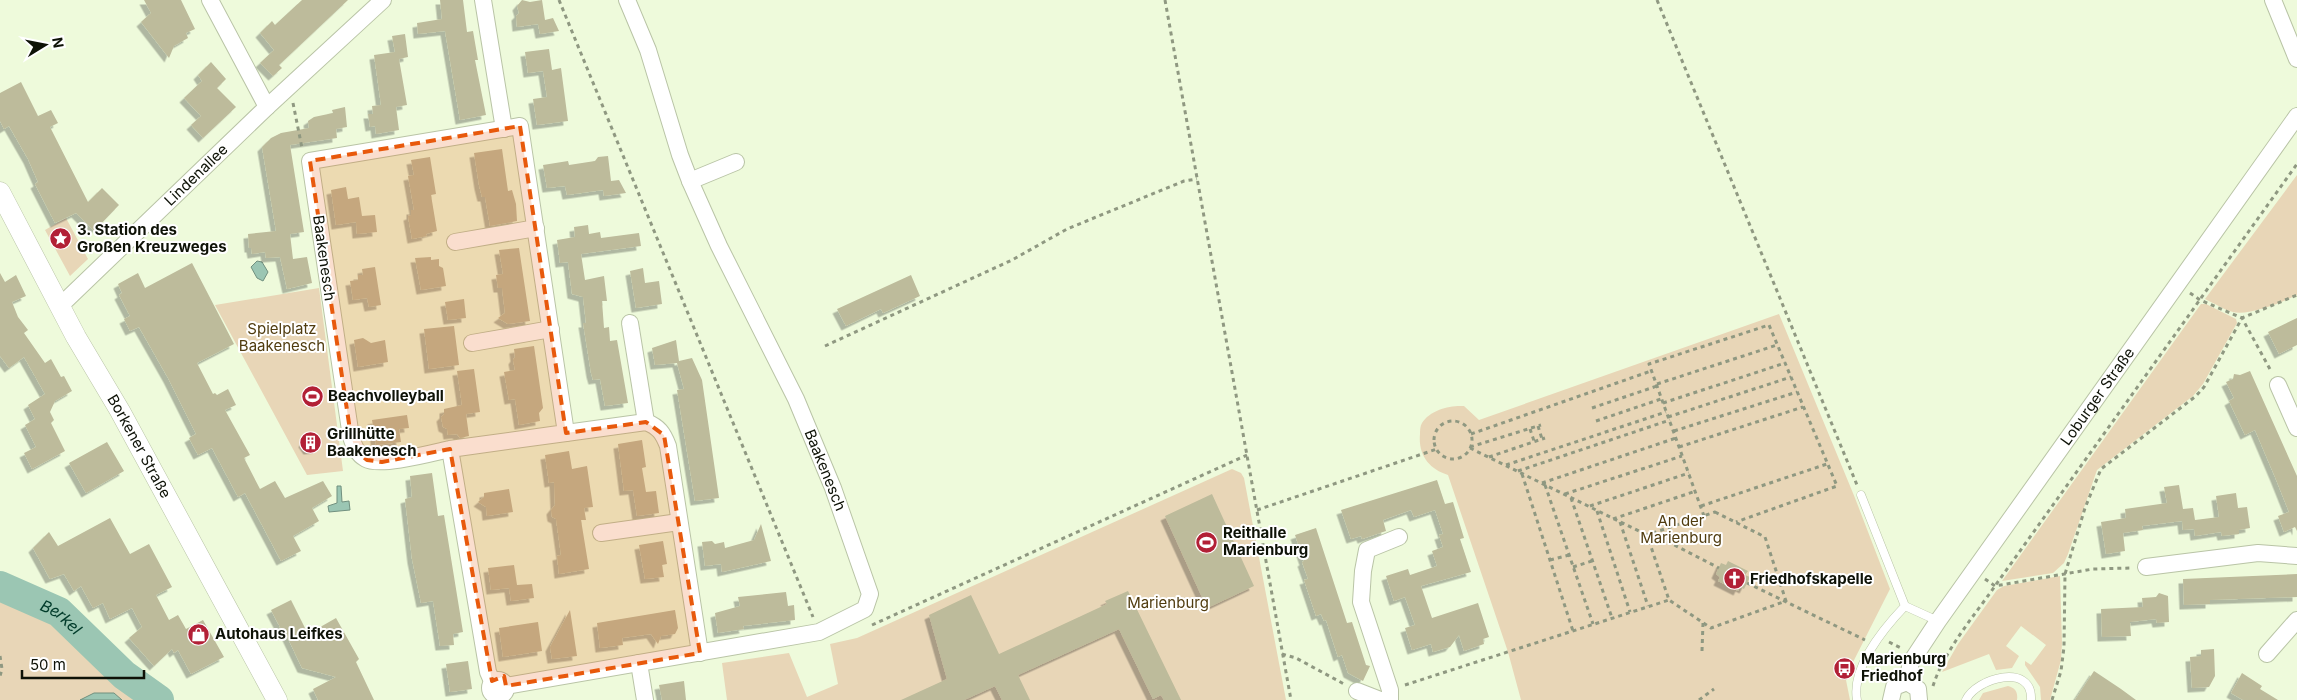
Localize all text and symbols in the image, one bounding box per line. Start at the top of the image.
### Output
north arrow [20,20,70,70]
text: N [49,36,68,49]
street label: Lindenallee [160,140,232,210]
street label: Baakenesch [309,214,340,302]
place label: 3. Station des Großen Kreuzweges [77,220,227,256]
place icon: 3. Station des Großen Kreuzweges [49,227,73,251]
park label: Spielplatz Baakenesch [239,319,325,355]
street label: Loburger Straße [2056,344,2138,449]
sports icon: Beachvolleyball [300,384,324,408]
place label: Beachvolleyball [328,386,444,405]
street label: Borkener Straße [103,391,176,501]
place label: Grillhütte Baakenesch [327,424,416,460]
street label: Baakenesch [800,426,850,513]
building icon: Grillhütte Baakenesch [299,431,323,455]
park label: An der Marienburg [1640,511,1722,547]
place label: Reithalle Marienburg [1223,523,1308,559]
sports icon: Reithalle Marienburg [1195,530,1219,554]
church icon: Friedhofskapelle [1722,567,1746,591]
place label: Friedhofskapelle [1750,569,1873,588]
park label: Marienburg [1127,593,1209,612]
water label: Berkel [37,595,86,639]
shop icon: Autohaus Leifkes [187,622,211,646]
place label: Autohaus Leifkes [215,624,343,643]
scale bar [22,648,145,680]
place label: Marienburg Friedhof [1861,649,1946,685]
text: 50 m [30,655,66,674]
bus stop icon: Marienburg Friedhof [1833,656,1857,680]

